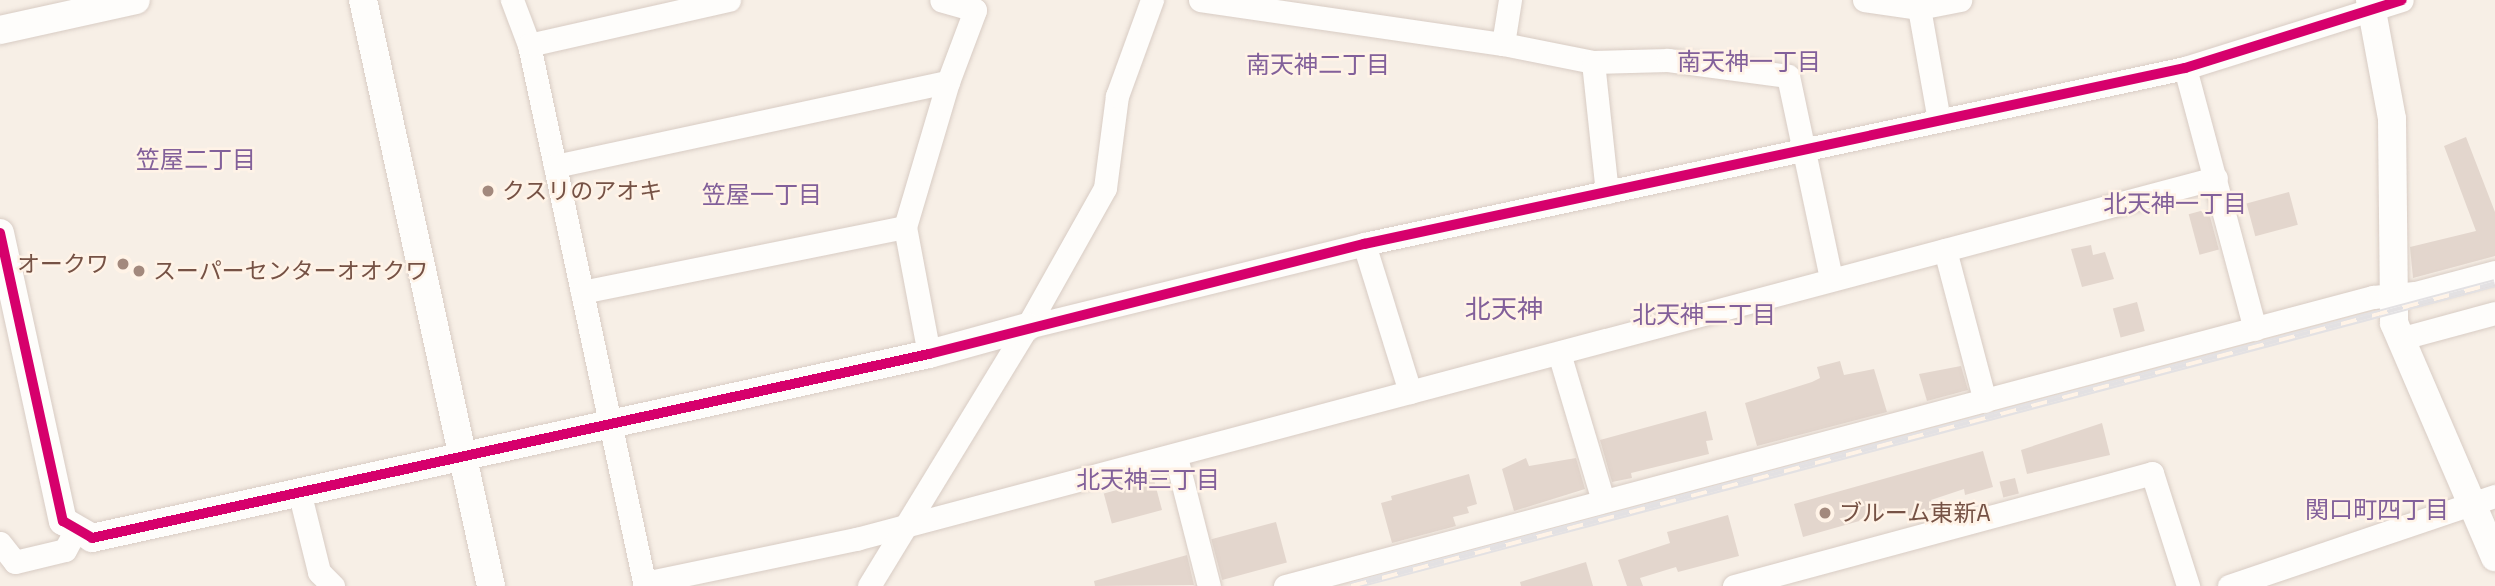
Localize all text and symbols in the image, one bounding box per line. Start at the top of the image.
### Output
district label: 南天神一丁目 [1677,48,1821,76]
district label: 南天神二丁目 [1246,51,1390,79]
district label: 笠屋二丁目 [136,146,256,174]
place label: クスリのアオキ [502,177,663,205]
district label: 笠屋一丁目 [702,181,822,209]
marker: クスリのアオキ [480,183,496,199]
district label: 北天神一丁目 [2103,190,2247,218]
place label: オークワ [17,250,109,278]
marker: オークワ [115,256,131,272]
place label: スーパーセンターオオクワ [153,257,429,285]
marker: スーパーセンターオオクワ [131,263,147,279]
district label: 北天神 [1465,294,1543,326]
district label: 北天神二丁目 [1632,301,1776,329]
district label: 北天神三丁目 [1076,466,1220,494]
district label: 関口町四丁目 [2305,496,2449,524]
place label: ブルーム東新A [1839,499,1991,527]
marker: ブルーム東新A [1817,505,1833,521]

